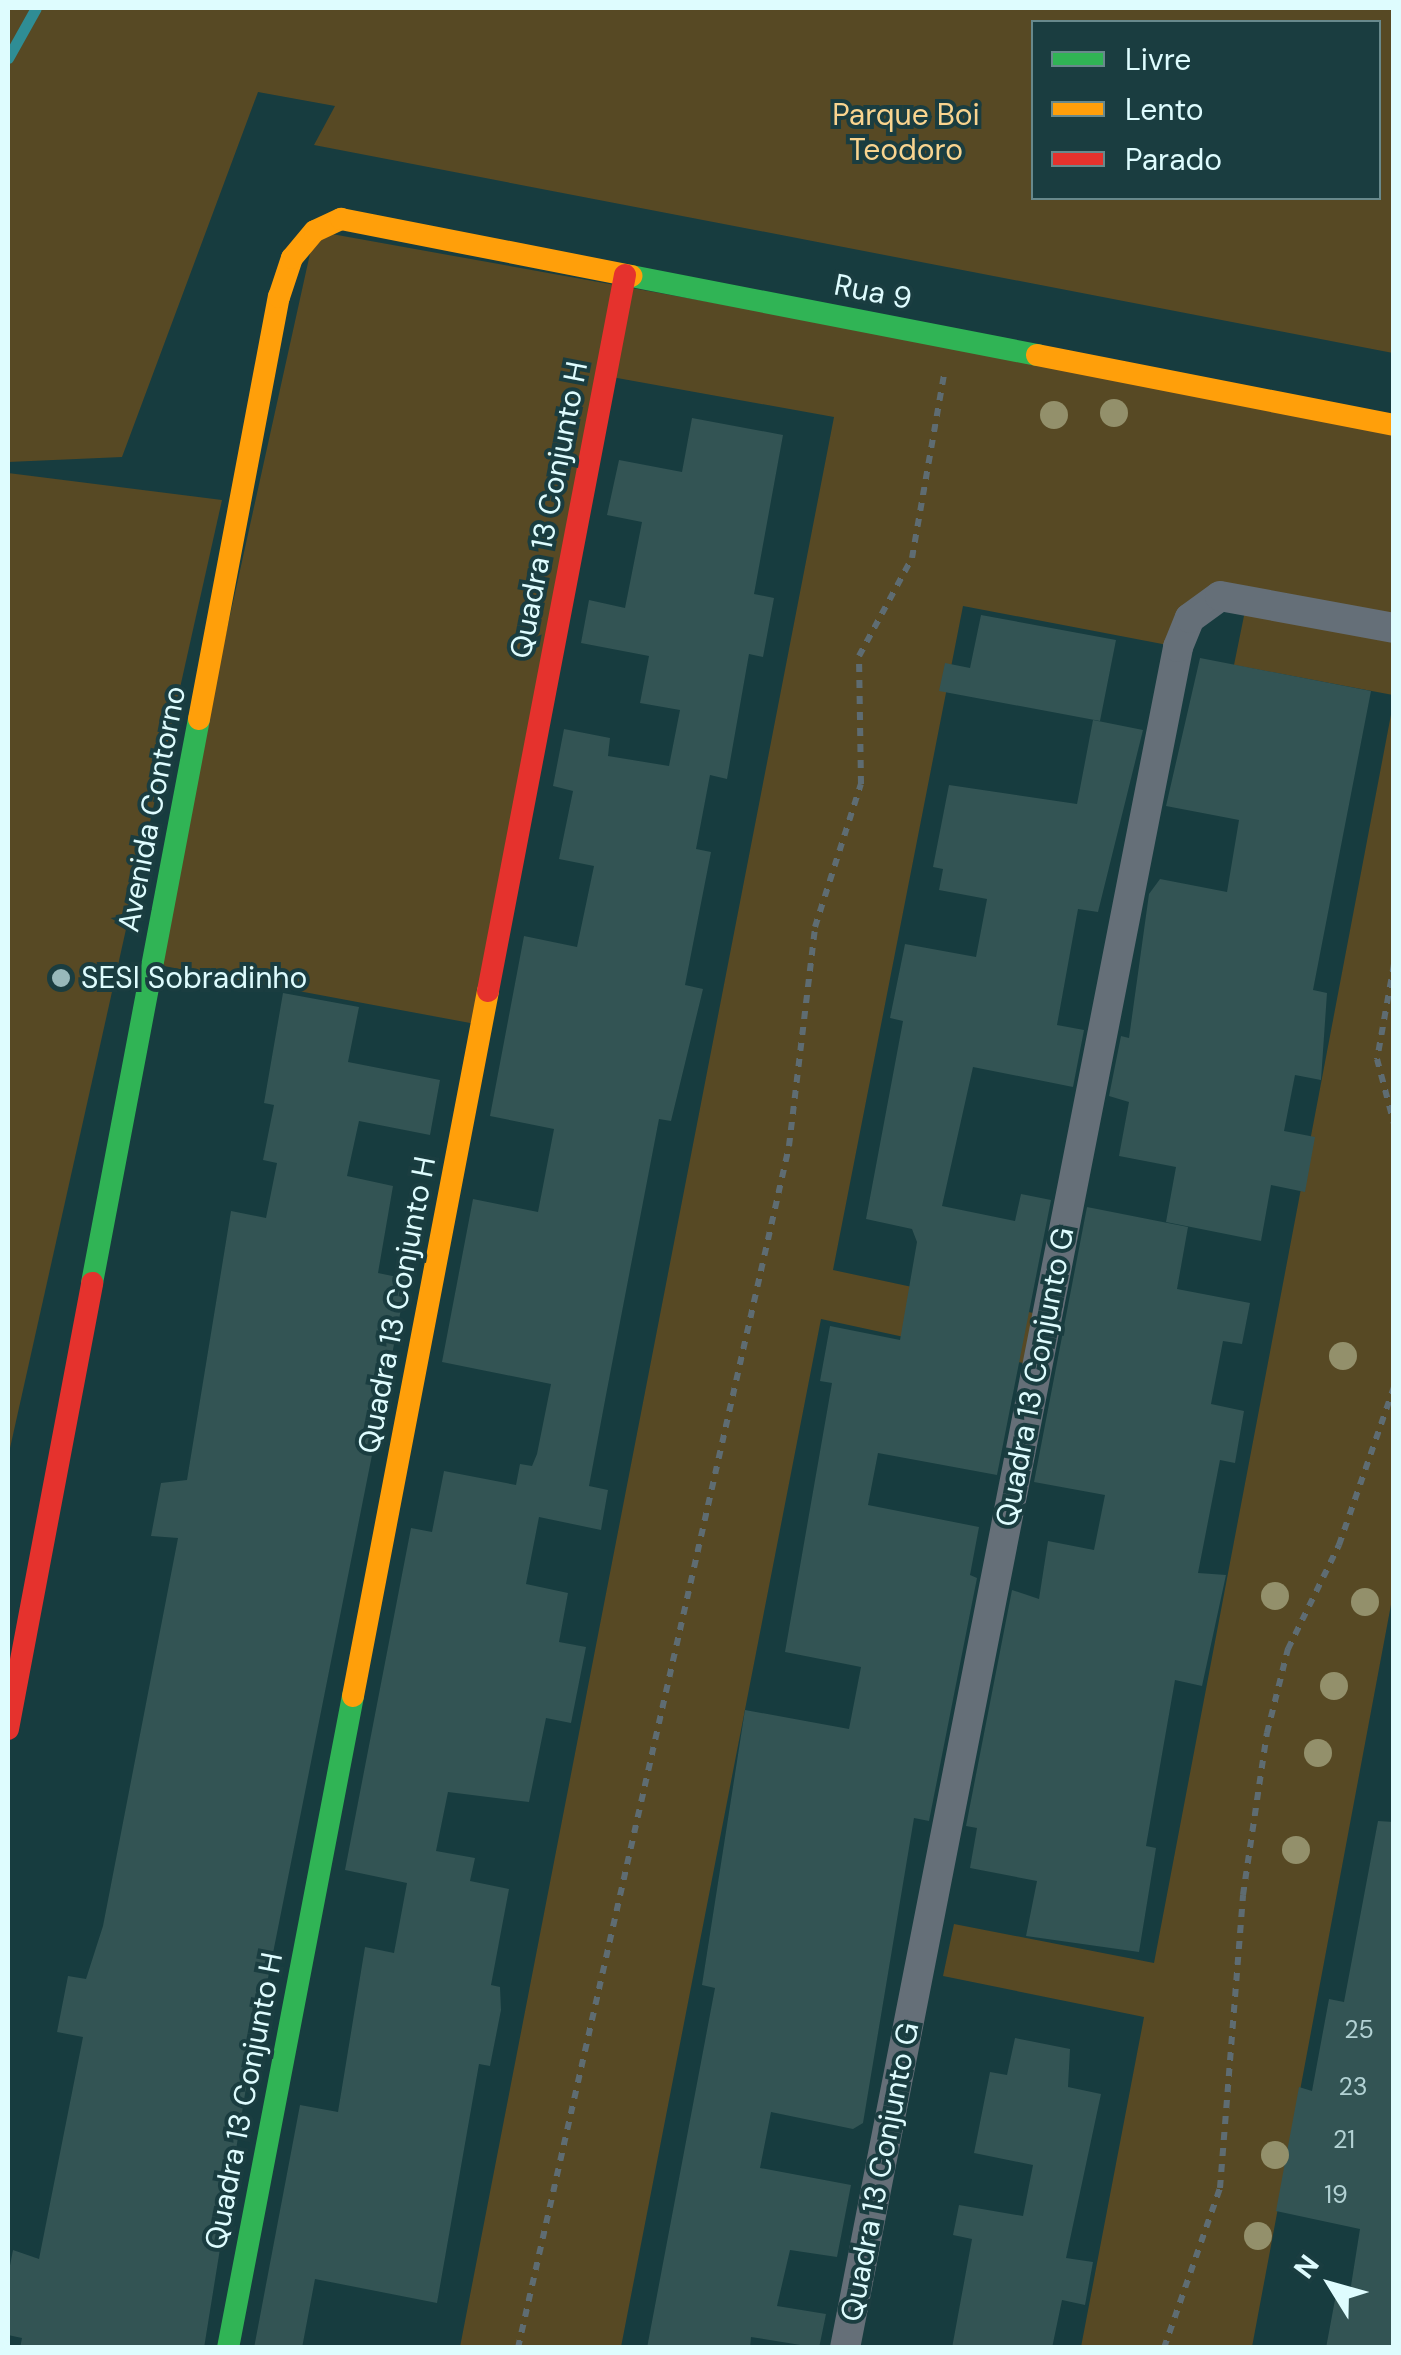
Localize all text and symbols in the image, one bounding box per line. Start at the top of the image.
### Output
legend [1031,20,1381,200]
text: Livre [1125,40,1191,79]
text: Lento [1125,90,1204,129]
park label: Parque Boi Teodoro [832,97,980,168]
text: Parado [1125,140,1222,179]
street label: Rua 9 [831,267,915,317]
street label: Quadra 13 Conjunto H [503,358,595,662]
street label: Avenida Contorno [111,683,193,935]
place label: SESI Sobradinho [81,960,307,996]
marker: SESI Sobradinho [50,967,72,989]
street label: Quadra 13 Conjunto H [351,1153,443,1457]
street label: Quadra 13 Conjunto G [988,1224,1082,1530]
street label: Quadra 13 Conjunto H [198,1949,290,2253]
house number: 25 [1344,2015,1374,2045]
street label: Quadra 13 Conjunto G [833,2019,927,2325]
house number: 23 [1338,2072,1368,2102]
house number: 21 [1333,2125,1355,2155]
house number: 19 [1324,2180,1348,2210]
north arrow [1281,2235,1381,2335]
text: N [1286,2247,1328,2286]

